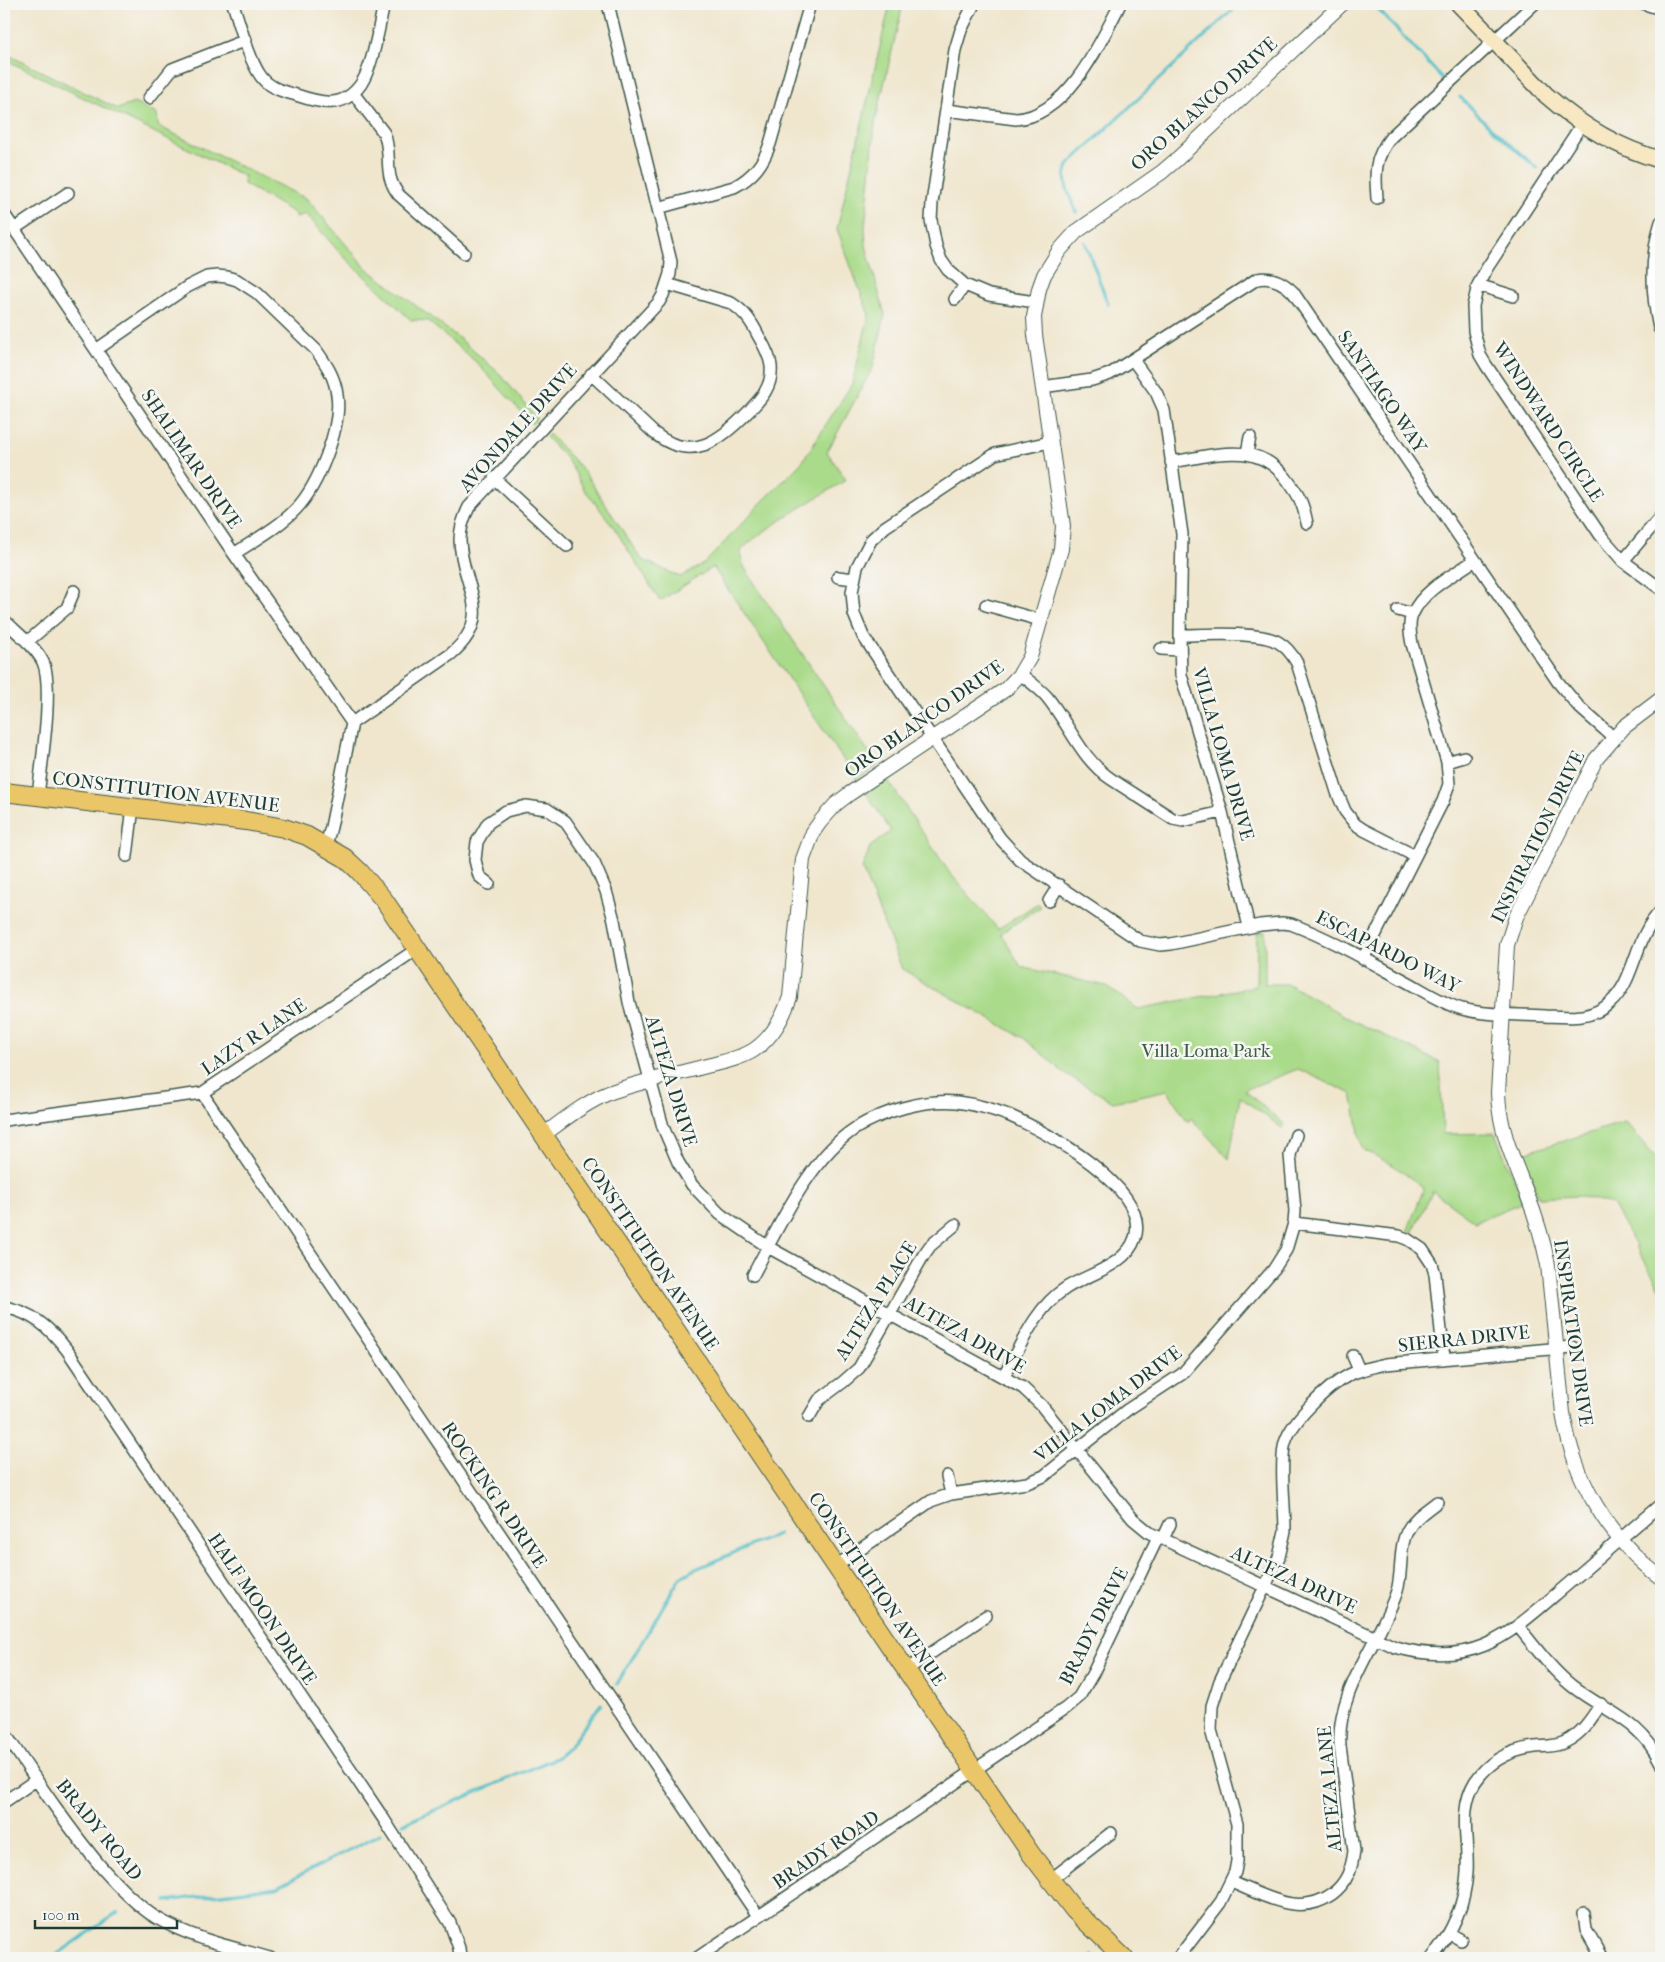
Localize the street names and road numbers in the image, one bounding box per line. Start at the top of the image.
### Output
street label: ORO BLANCO DRIVE [1126,32,1282,175]
street label: SANTIAGO WAY [1333,326,1432,458]
street label: WINDWARD CIRCLE [1488,337,1608,506]
street label: AVONDALE DRIVE [454,359,582,498]
street label: SHALIMAR DRIVE [136,385,246,533]
street label: ORO BLANCO DRIVE [840,656,1008,782]
street label: VILLA LOMA DRIVE [1187,664,1258,843]
street label: INSPIRATION DRIVE [1487,747,1589,927]
street label: CONSTITUTION AVENUE [51,767,281,817]
street label: ESCAPARDO WAY [1312,906,1465,998]
street label: LAZY R LANE [197,994,311,1080]
street label: ALTEZA DRIVE [640,1012,702,1150]
street label: CONSTITUTION AVENUE [577,1153,723,1355]
street label: ALTEZA PLACE [830,1237,922,1365]
street label: INSPIRATION DRIVE [1549,1238,1597,1428]
street label: ALTEZA DRIVE [900,1291,1030,1379]
street label: SIERRA DRIVE [1397,1321,1531,1357]
street label: VILLA LOMA DRIVE [1029,1341,1186,1467]
street label: ROCKING R DRIVE [437,1418,551,1573]
street label: CONSTITUTION AVENUE [804,1488,950,1690]
street label: HALF MOON DRIVE [203,1529,321,1689]
street label: ALTEZA DRIVE [1227,1541,1361,1619]
street label: BRADY DRIVE [1055,1563,1133,1688]
street label: ALTEZA LANE [1313,1725,1347,1854]
street label: BRADY ROAD [51,1775,147,1885]
street label: BRADY ROAD [768,1806,884,1894]

